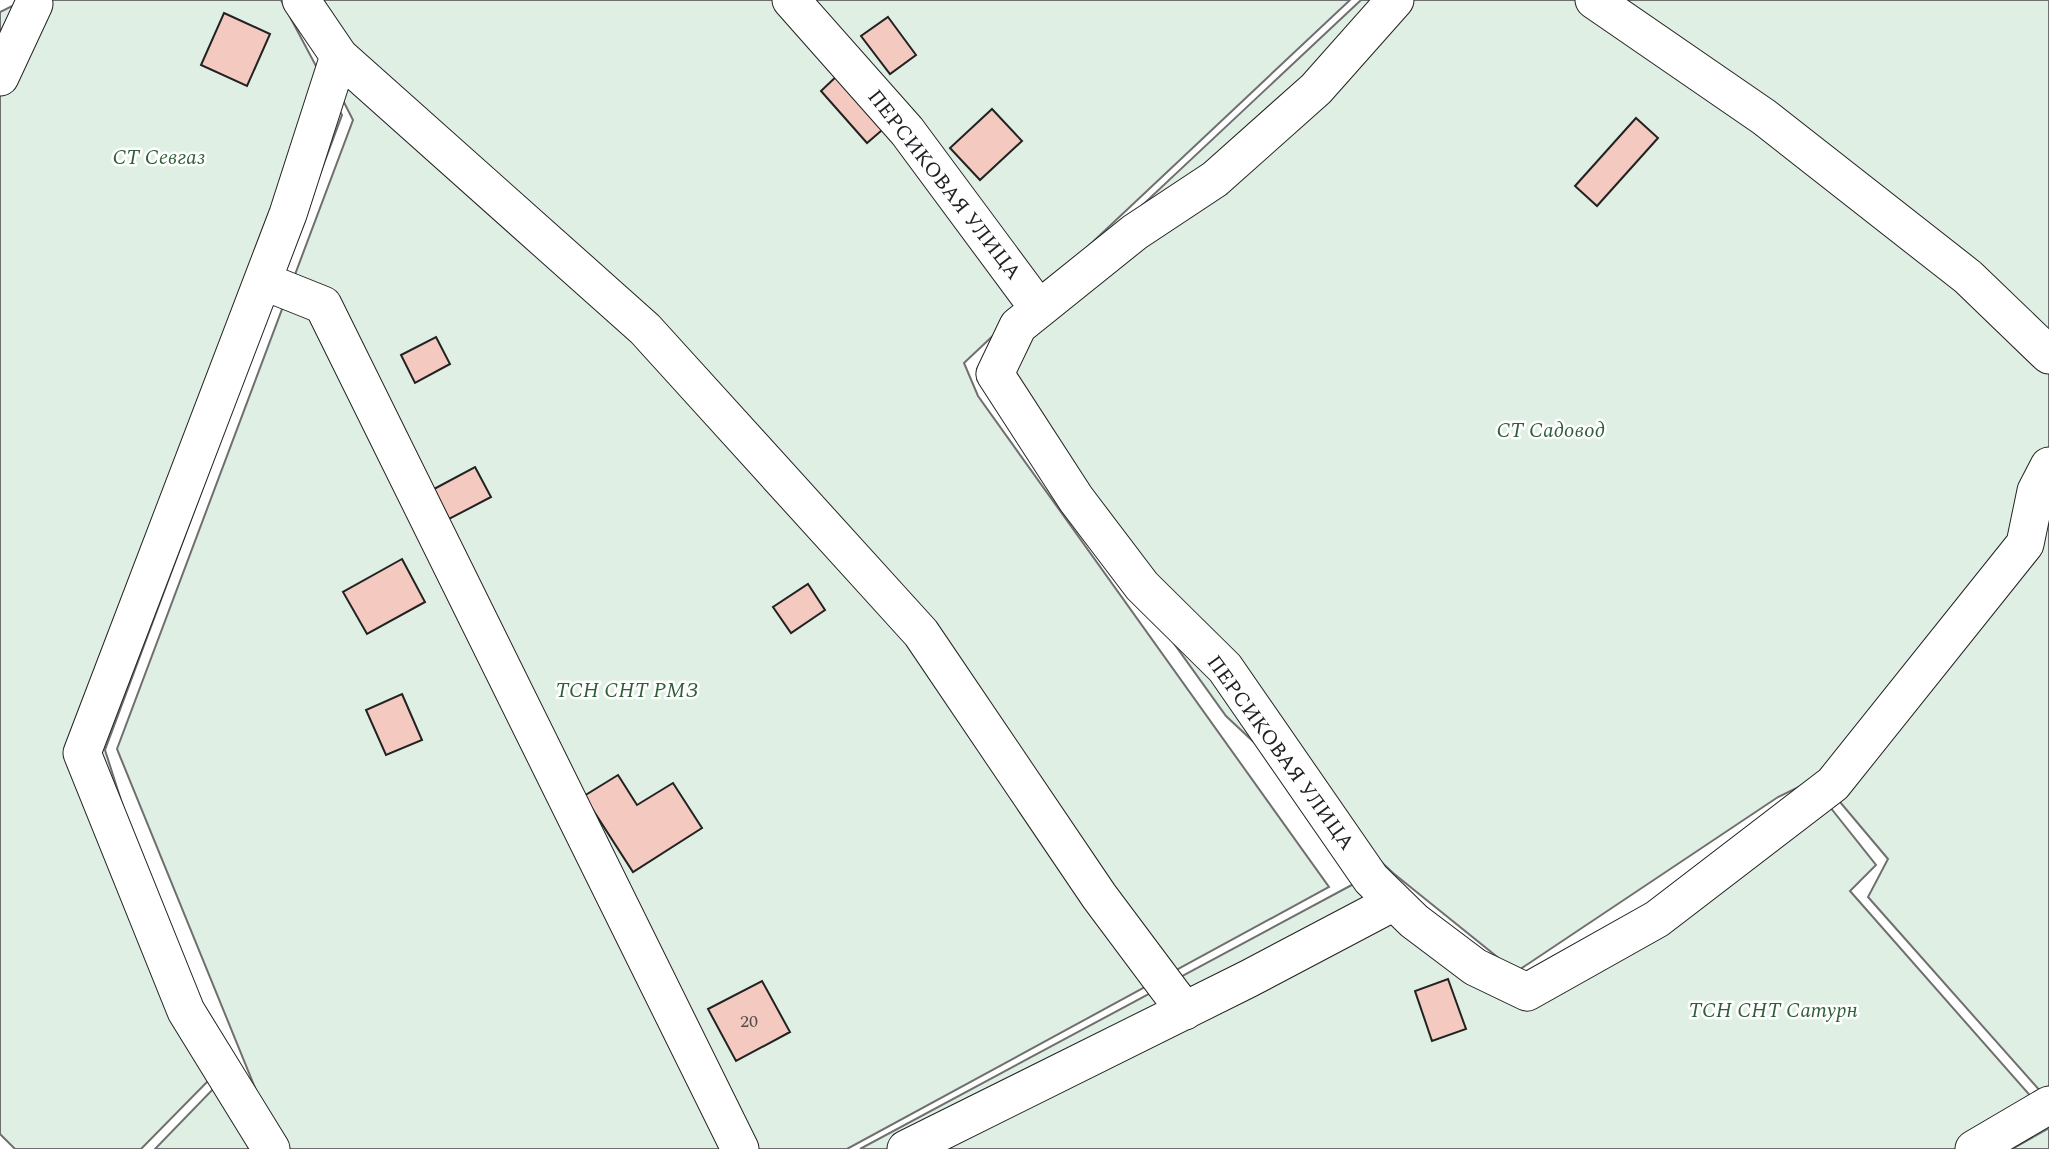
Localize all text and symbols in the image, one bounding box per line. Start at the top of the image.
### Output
street label: ПЕРСИКОВАЯ УЛИЦА [859,83,1029,288]
park label: СТ Севгаз [112,142,206,174]
park label: СТ Садовод [1497,415,1605,447]
street label: ПЕРСИКОВАЯ УЛИЦА [1198,649,1362,858]
park label: ТСН СНТ РМЗ [556,675,698,707]
park label: ТСН СНТ Сатурн [1688,995,1858,1027]
house number: 20 [740,1008,758,1035]

